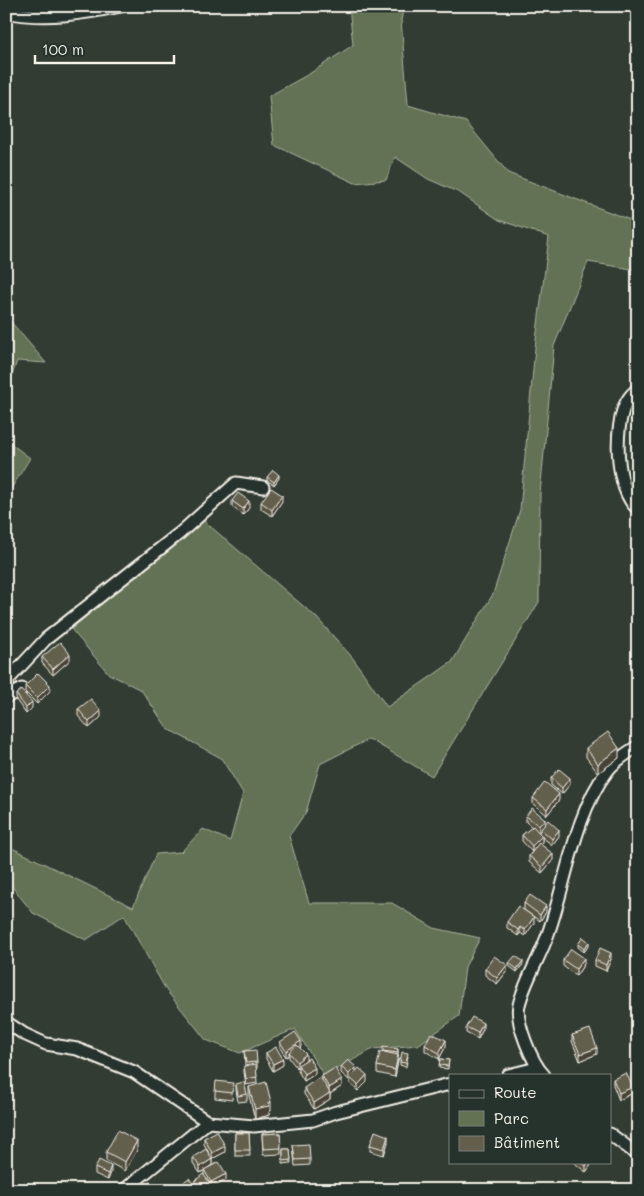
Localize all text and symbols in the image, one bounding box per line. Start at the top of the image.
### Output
scale bar [35,32,174,64]
text: 100 m [42,39,84,59]
legend [449,1074,612,1164]
text: Route [494,1082,537,1102]
text: Parc [494,1108,529,1128]
text: Bâtiment [494,1132,560,1152]

